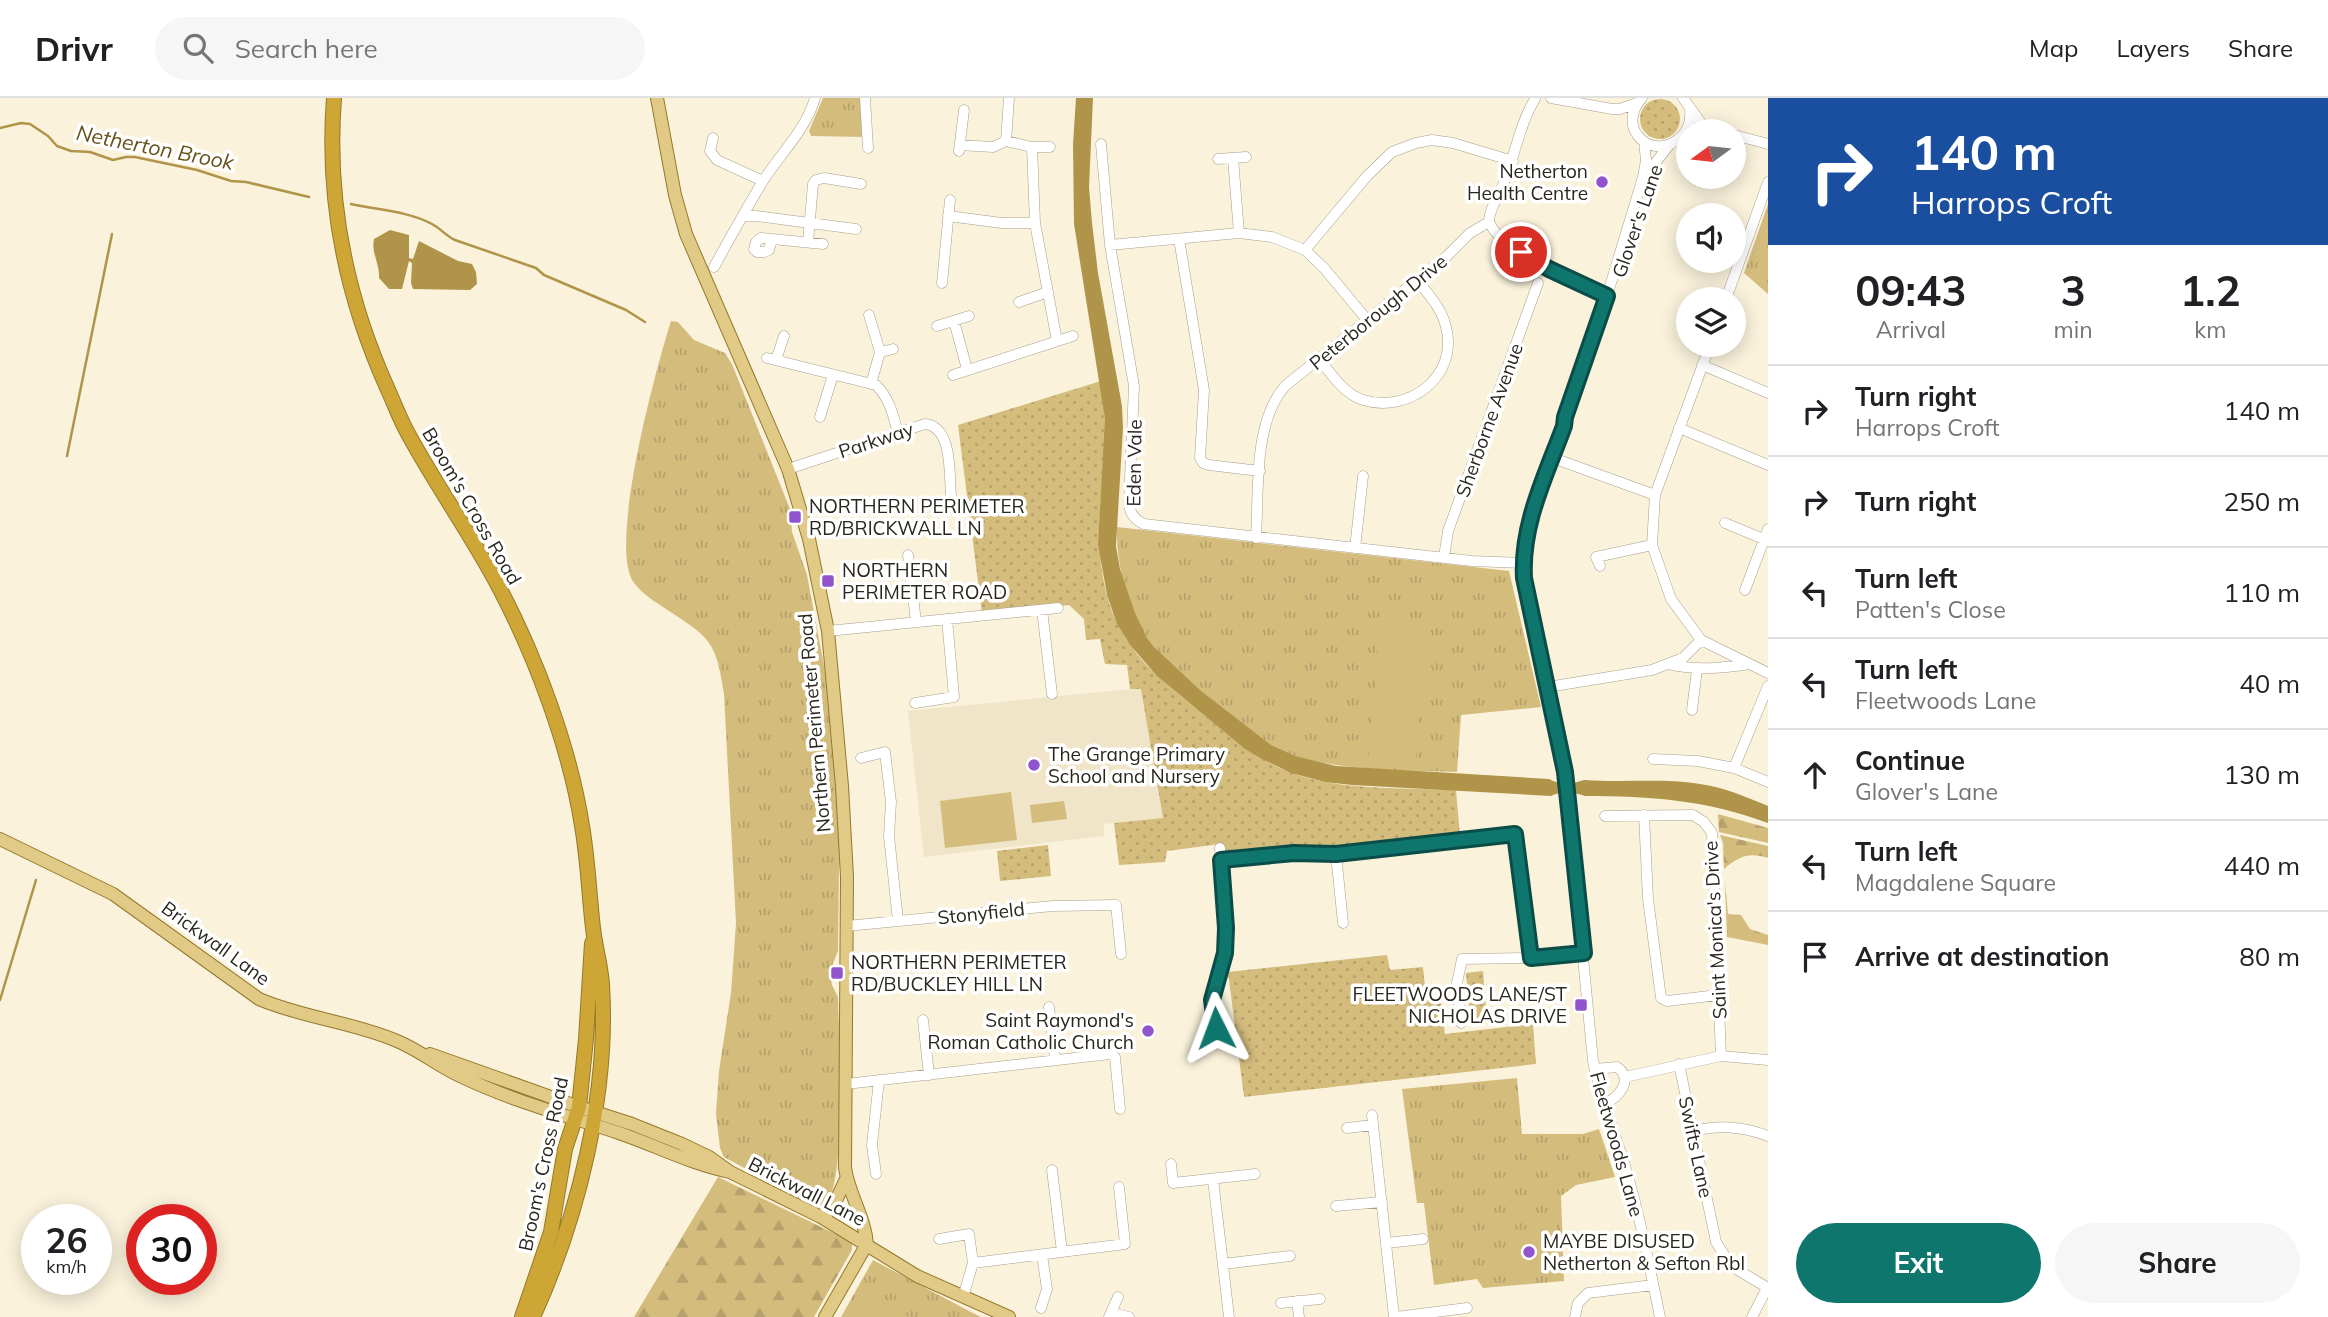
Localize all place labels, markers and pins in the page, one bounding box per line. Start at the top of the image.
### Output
place label: Netherton Health Centre [1467,159,1588,205]
marker: Netherton Health Centre [1594,174,1610,190]
pin [1491,222,1551,282]
place label: NORTHERN PERIMETER RD/BRICKWALL LN [809,494,1025,540]
marker: NORTHERN PERIMETER RD/BRICKWALL LN [787,509,803,525]
place label: NORTHERN PERIMETER ROAD [842,558,1007,604]
marker: NORTHERN PERIMETER ROAD [820,573,836,589]
place label: The Grange Primary School and Nursery [1048,742,1225,788]
marker: The Grange Primary School and Nursery [1026,757,1042,773]
place label: NORTHERN PERIMETER RD/BUCKLEY HILL LN [851,950,1067,996]
marker: NORTHERN PERIMETER RD/BUCKLEY HILL LN [829,965,845,981]
place label: FLEETWOODS LANE/ST NICHOLAS DRIVE [1353,982,1568,1028]
marker: FLEETWOODS LANE/ST NICHOLAS DRIVE [1573,997,1589,1013]
place label: Saint Raymond's Roman Catholic Church [928,1008,1134,1054]
marker: Saint Raymond's Roman Catholic Church [1140,1023,1156,1039]
place label: MAYBE DISUSED Netherton & Sefton Rbl [1543,1229,1745,1275]
marker: MAYBE DISUSED Netherton & Sefton Rbl [1521,1244,1537,1260]

